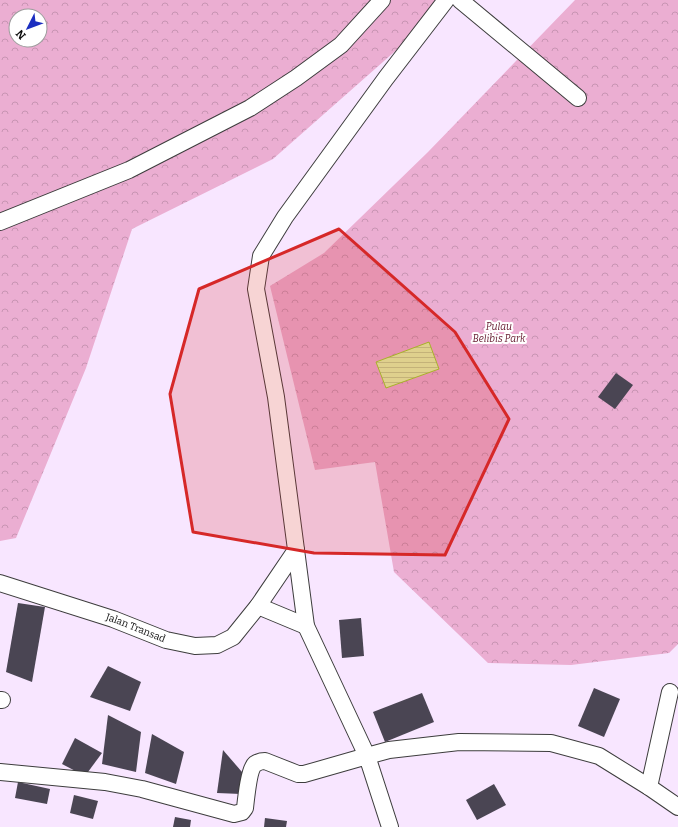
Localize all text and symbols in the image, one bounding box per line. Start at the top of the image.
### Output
north arrow [8,8,48,48]
text: N [13,26,29,42]
park label: Pulau Belibis Park [473,321,526,345]
street label: Jalan Transad [104,611,167,645]

